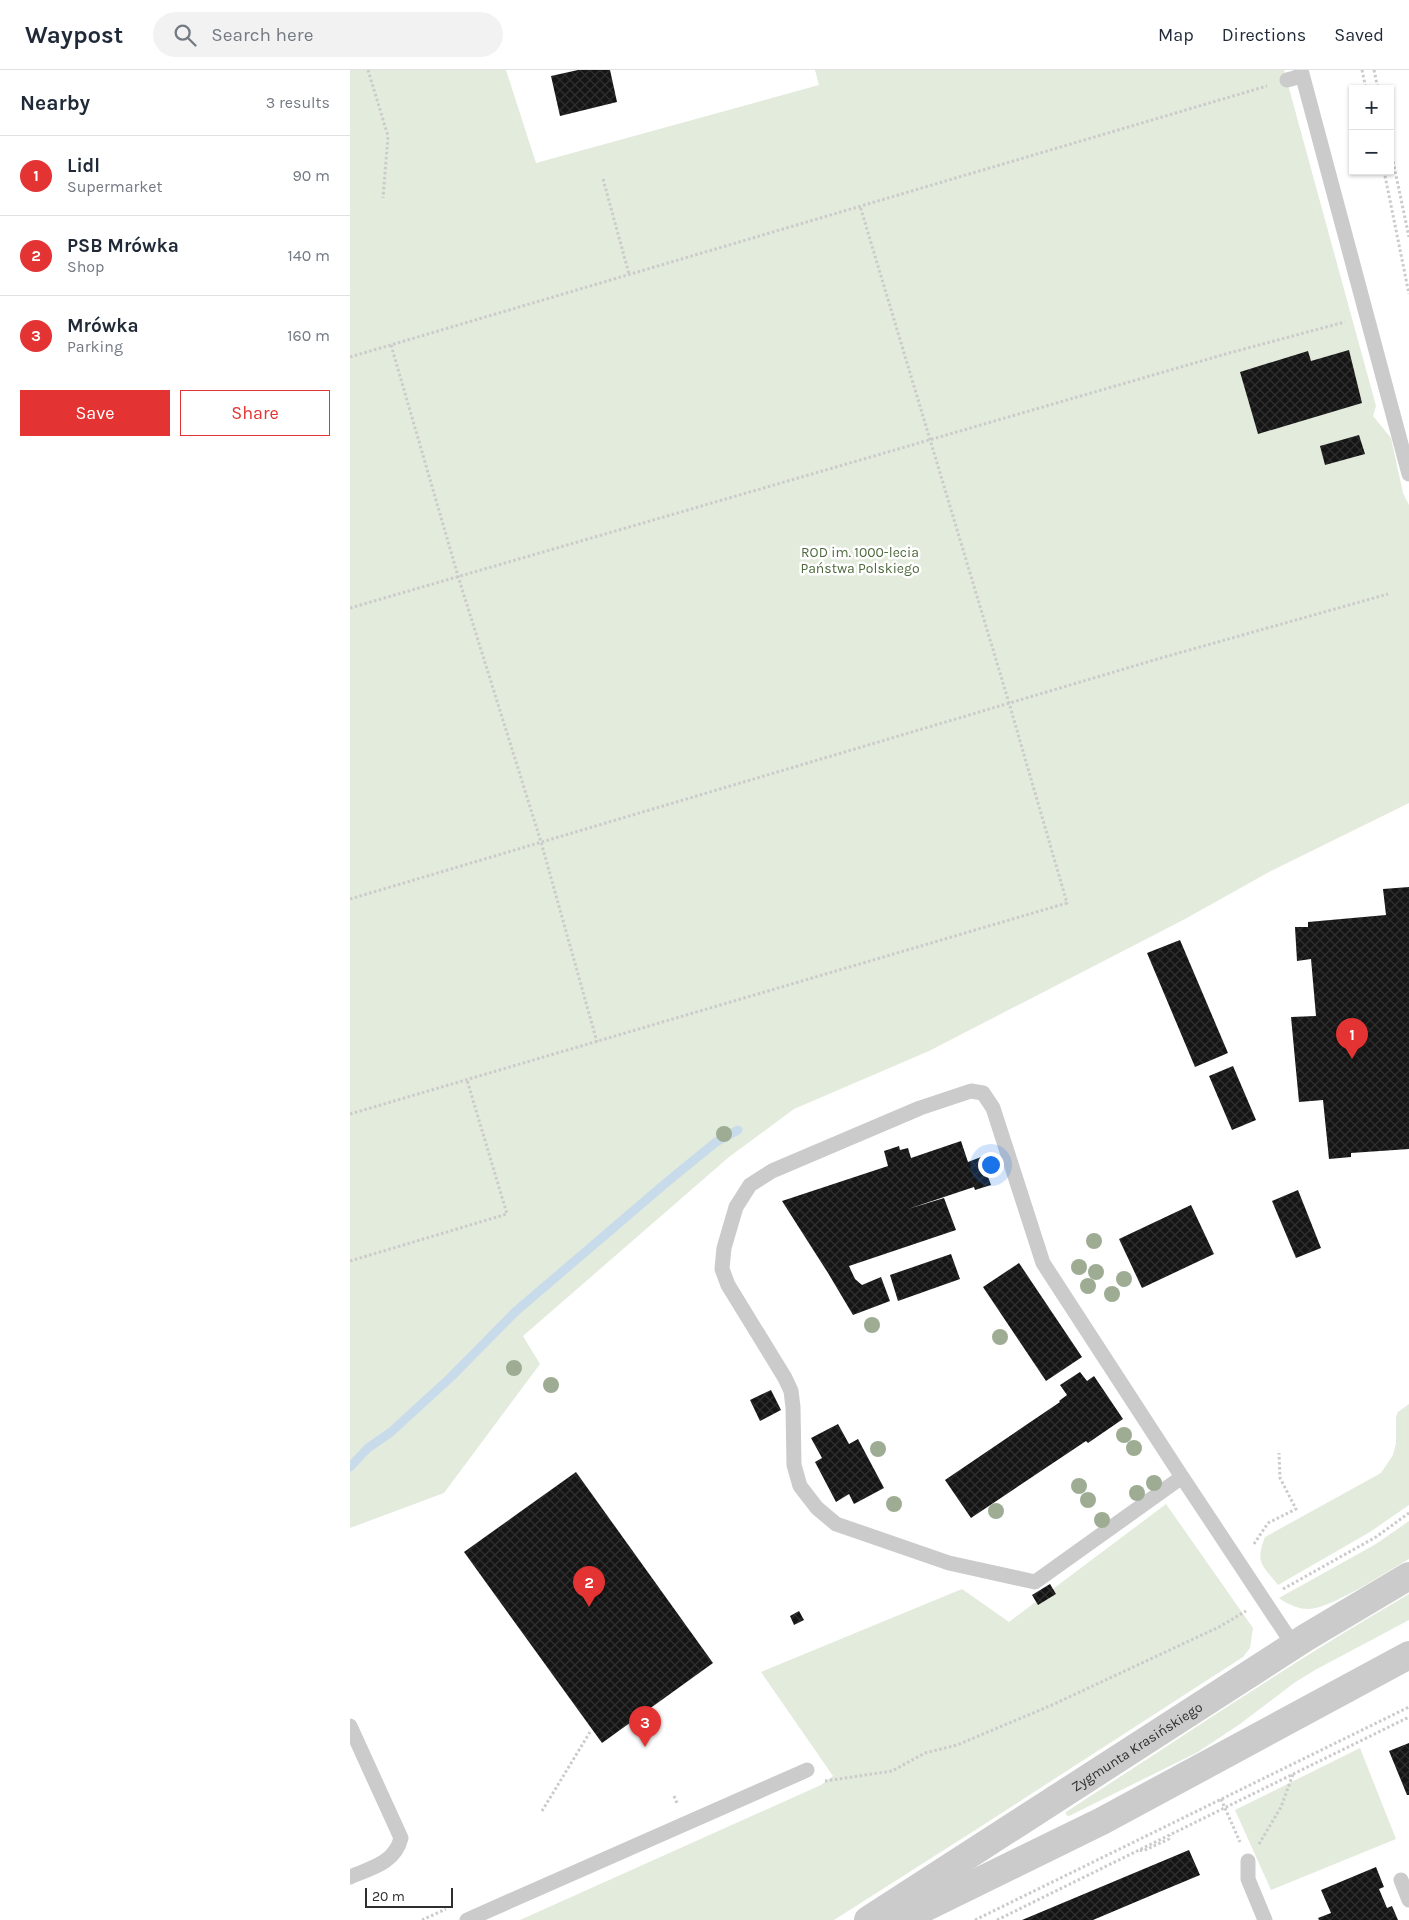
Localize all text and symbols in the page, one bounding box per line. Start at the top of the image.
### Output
search box [153,12,503,57]
text: Waypost [25,21,123,49]
icon: search [171,21,199,49]
text: Search here [211,24,313,46]
text: Map [1158,24,1194,46]
text: Directions [1222,24,1306,46]
text: Saved [1334,24,1384,46]
map controls [1349,85,1394,175]
button: + [1349,85,1394,130]
text: Nearby [20,91,90,115]
text: 3 results [266,93,330,112]
button: − [1349,130,1394,175]
text: Lidl [67,155,100,177]
text: 1 [33,166,39,185]
text: 90 m [292,166,330,185]
text: Supermarket [67,177,163,196]
text: PSB Mrówka [67,235,179,257]
text: 2 [31,246,41,265]
text: 140 m [288,246,330,265]
text: Shop [67,257,104,276]
text: Mrówka [67,315,139,337]
text: 3 [31,326,41,345]
text: 160 m [287,326,330,345]
text: Parking [67,337,123,356]
button: Save [20,390,170,436]
button: Share [180,390,330,436]
park label: ROD im. 1000-lecia Państwa Polskiego [800,544,920,577]
pin: 1 [1336,1018,1368,1059]
your location [978,1152,1004,1178]
pin: 2 [573,1566,605,1607]
street label: Zygmunta Krasińskiego [1068,1698,1206,1795]
pin: 3 [629,1706,661,1747]
scale bar [365,1885,452,1908]
text: 20 m [372,1888,405,1905]

